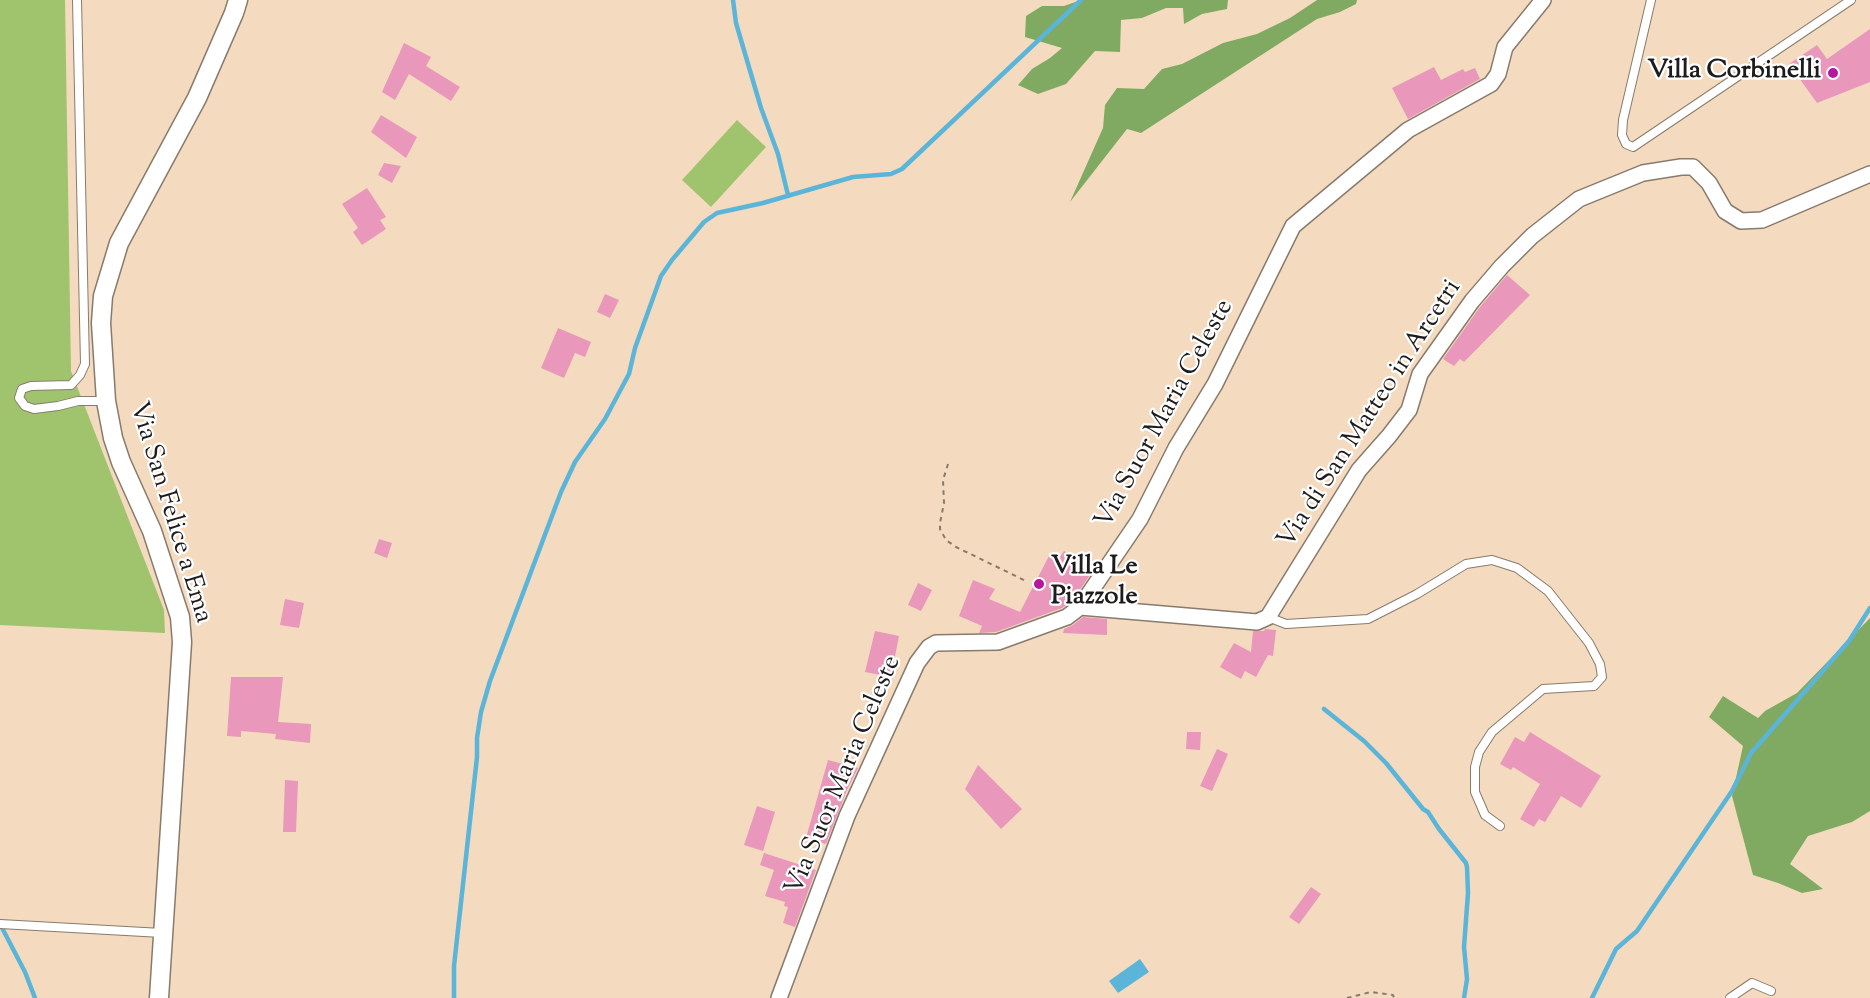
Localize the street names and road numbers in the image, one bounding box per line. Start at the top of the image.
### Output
street label: Via di San Matteo in Arcetri [1272,275,1470,555]
street label: Via Suor Maria Celeste [1090,295,1242,535]
street label: Via San Felice a Ema [121,399,217,627]
street label: Via Suor Maria Celeste [780,652,910,900]

